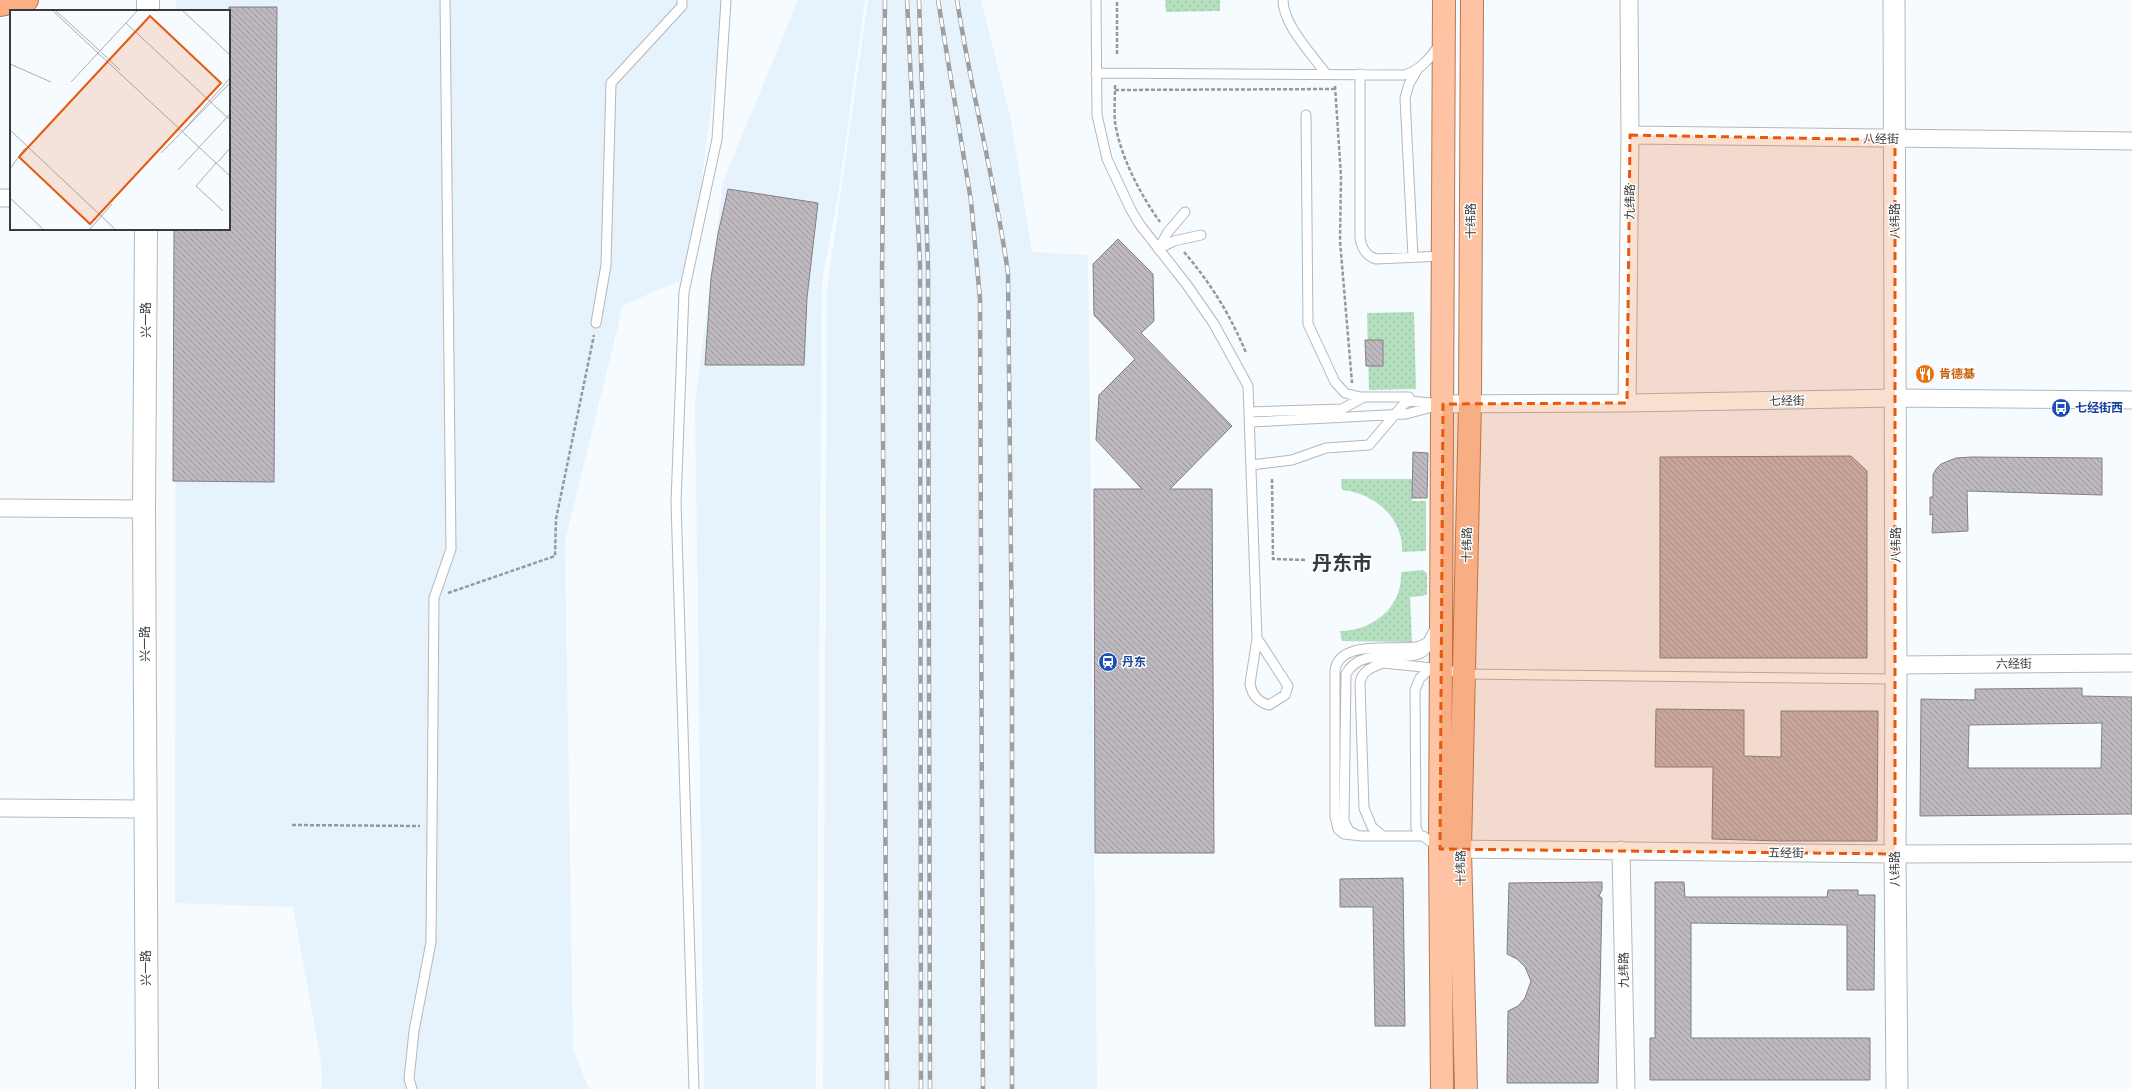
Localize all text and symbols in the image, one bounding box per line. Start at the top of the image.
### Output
inset map [10,10,230,230]
street label: 八经街 [1863,131,1899,146]
street label: 九纬路 [1622,184,1637,220]
street label: 十纬路 [1463,203,1478,239]
street label: 八纬路 [1887,203,1902,239]
street label: 兴一路 [138,302,153,338]
restaurant icon: 肯德基 [1914,363,1936,385]
place label: 肯德基 [1939,366,1975,381]
street label: 七经街 [1769,393,1805,408]
bus stop icon: 七经街西 [2050,397,2072,419]
place label: 七经街西 [2075,400,2123,415]
street label: 十纬路 [1459,527,1474,563]
street label: 八纬路 [1888,527,1903,563]
district label: 丹东市 [1312,550,1372,575]
street label: 兴一路 [137,626,152,662]
station icon: 丹东 [1097,651,1119,673]
place label: 丹东 [1122,654,1146,669]
street label: 六经街 [1996,656,2032,671]
street label: 五经街 [1768,845,1804,860]
street label: 十纬路 [1453,850,1468,886]
street label: 八纬路 [1887,851,1902,887]
street label: 兴一路 [138,950,153,986]
street label: 九纬路 [1616,952,1631,988]

